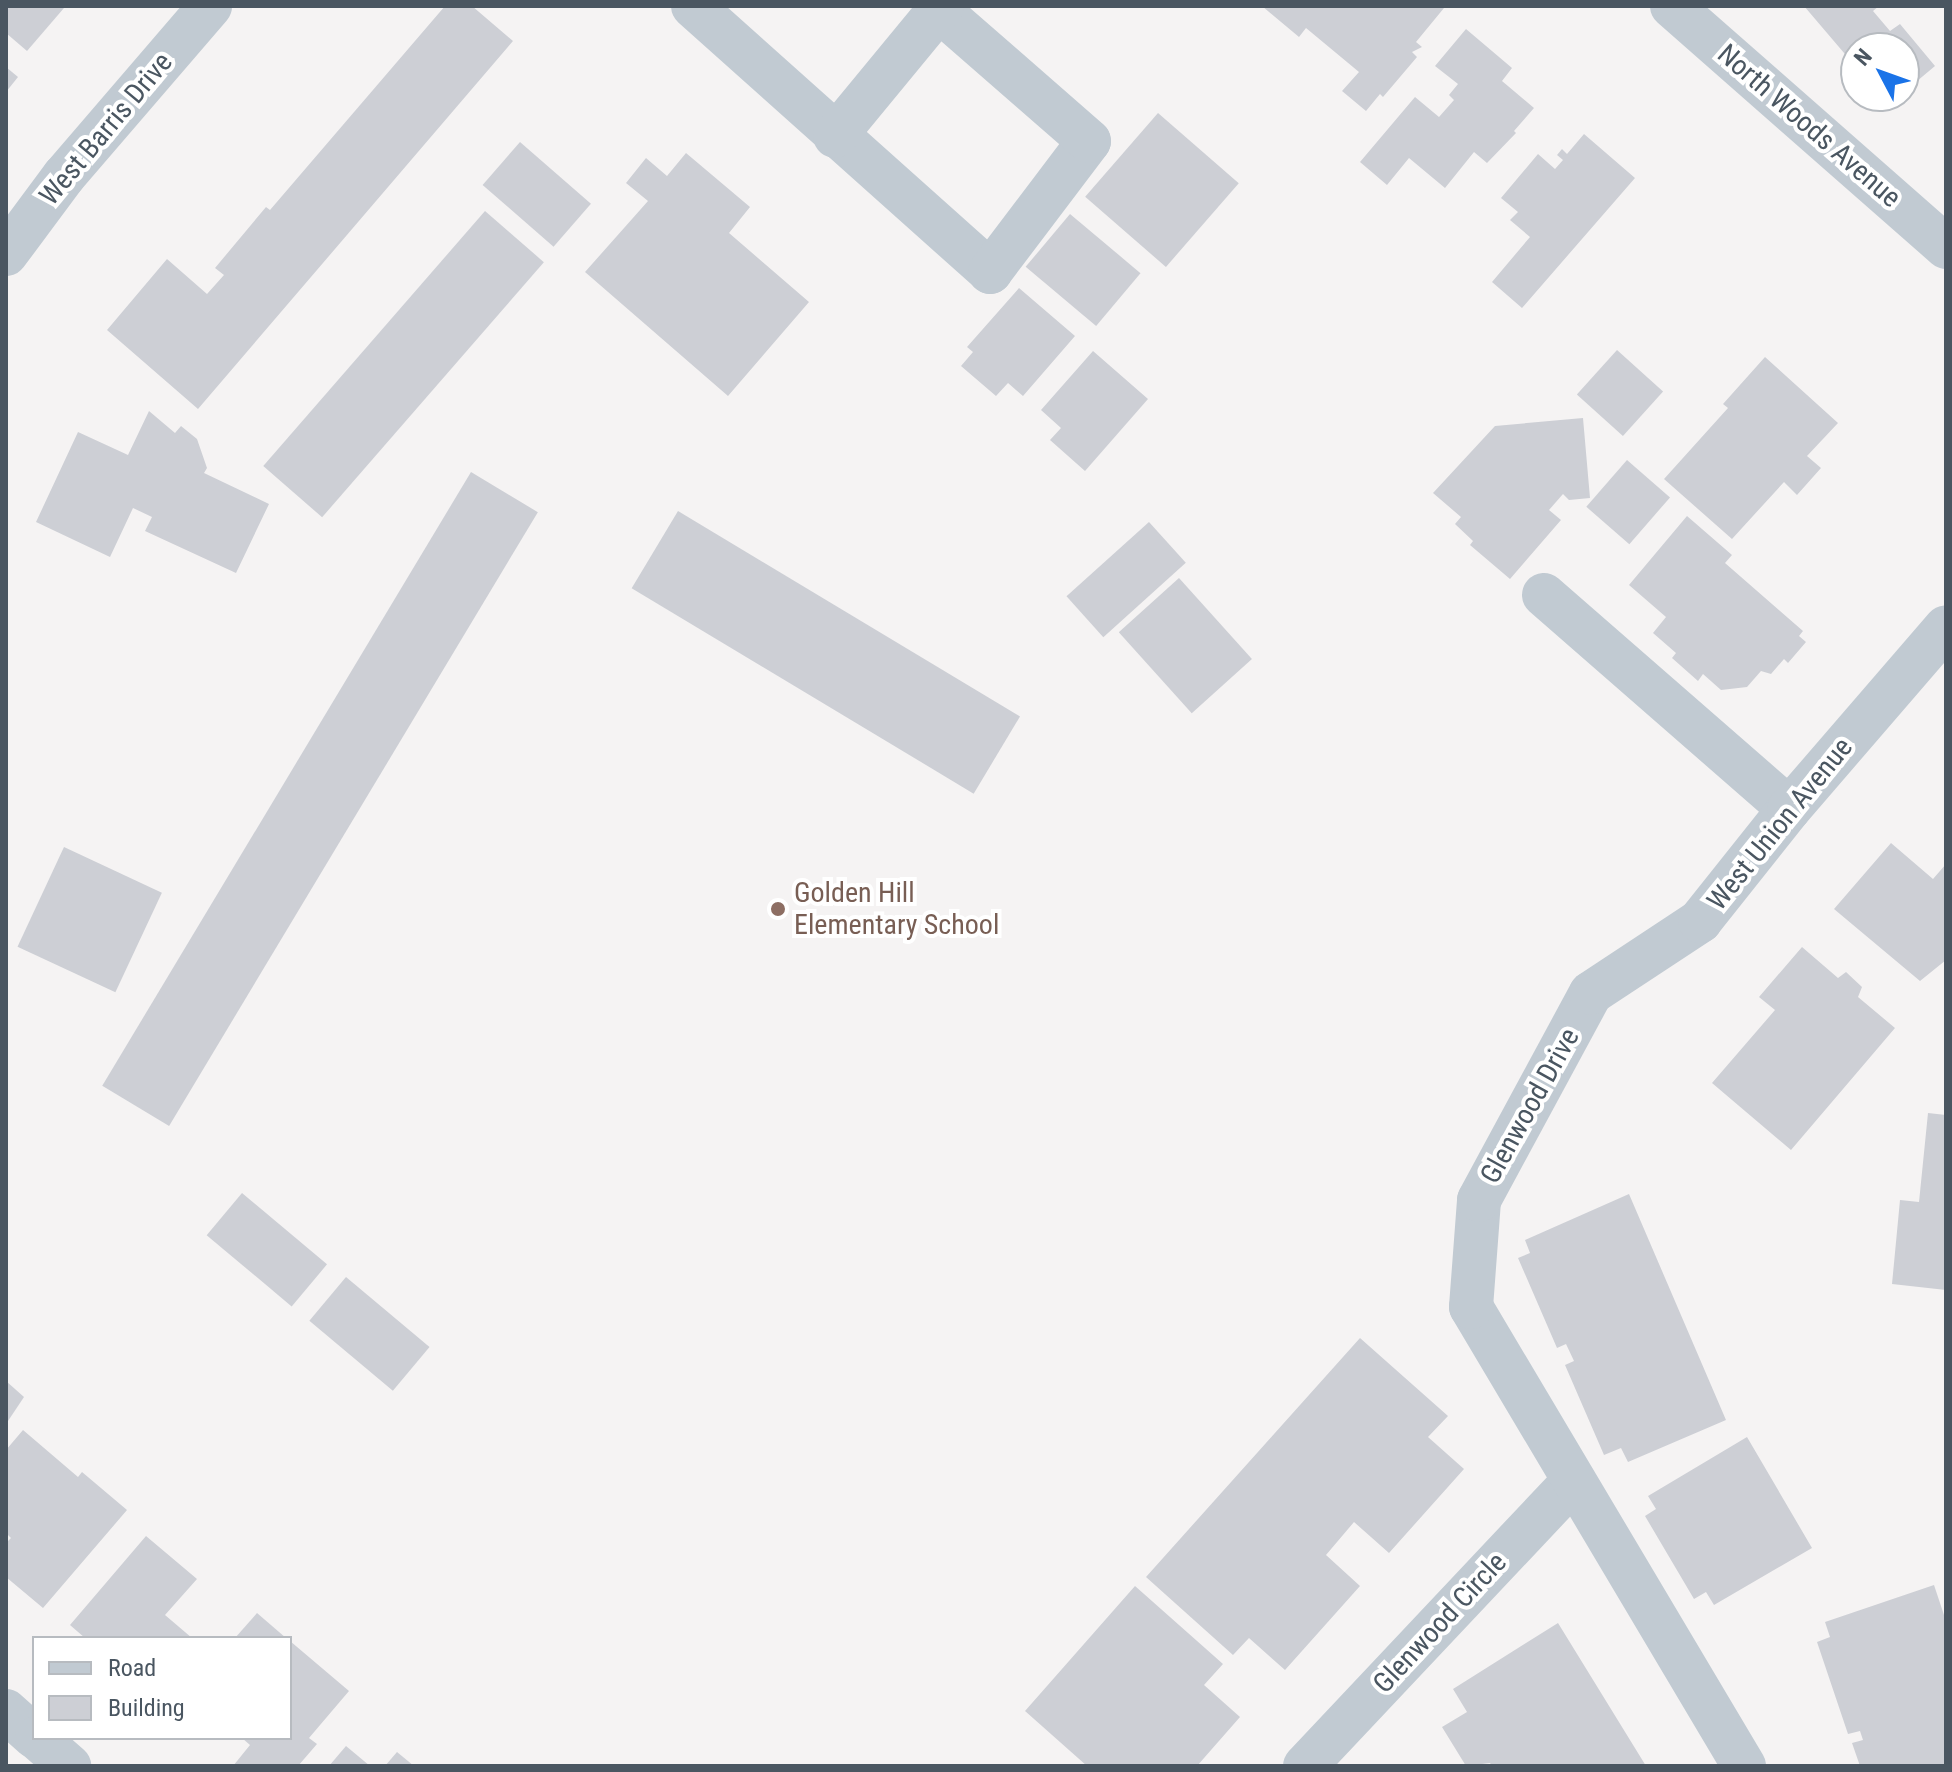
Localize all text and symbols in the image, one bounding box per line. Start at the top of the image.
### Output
north arrow [1840,32,1920,112]
street label: North Woods Avenue [1711,37,1907,215]
street label: West Barris Drive [32,46,180,212]
street label: West Union Avenue [1700,731,1860,917]
place label: Golden Hill Elementary School [794,876,999,942]
marker: Golden Hill Elementary School [769,900,787,918]
street label: Glenwood Drive [1474,1023,1586,1189]
street label: Glenwood Circle [1367,1546,1513,1700]
legend [32,1636,292,1740]
text: Road [108,1654,156,1682]
text: Building [108,1694,185,1722]

